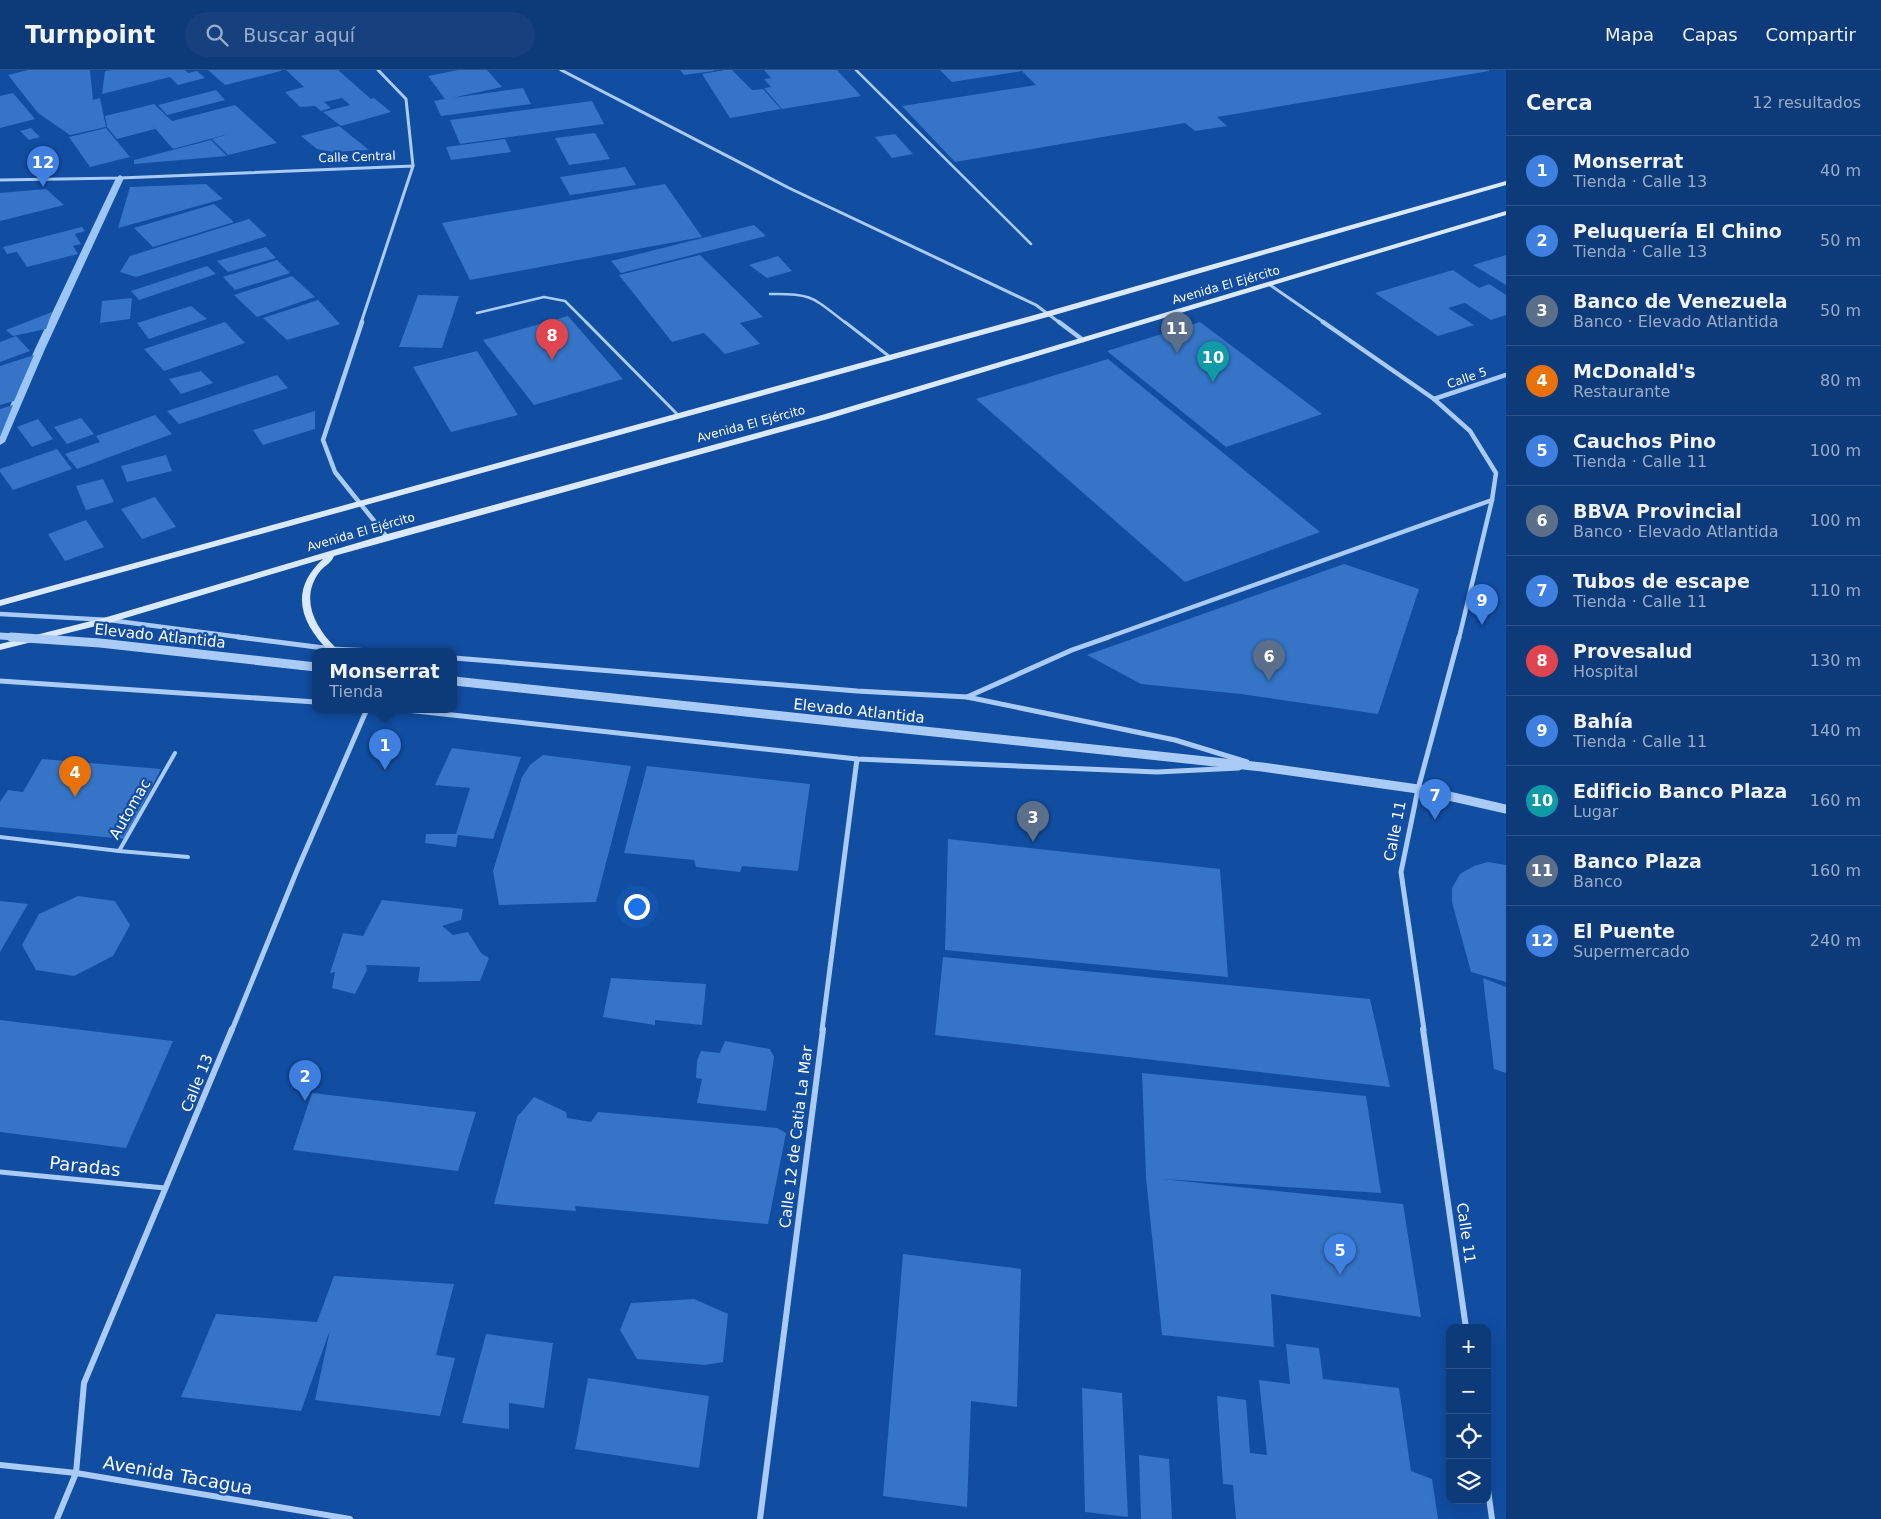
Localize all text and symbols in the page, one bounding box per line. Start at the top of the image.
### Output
search box [185,12,535,57]
text: Turnpoint [25,21,155,49]
icon: search [203,21,231,49]
text: Buscar aquí [243,24,355,46]
text: Mapa [1605,24,1654,45]
text: Capas [1682,24,1738,45]
text: Compartir [1766,24,1856,45]
text: Cerca [1526,91,1593,115]
text: 12 resultados [1752,93,1861,112]
pin: 12 [27,146,59,187]
street label: Calle Central [318,149,396,165]
text: Monserrat [1573,150,1683,172]
text: 1 [1536,161,1548,180]
text: 40 m [1820,161,1861,180]
text: Tienda · Calle 13 [1573,172,1707,191]
text: Peluquería El Chino [1573,220,1782,242]
text: 2 [1536,231,1548,250]
text: 50 m [1820,231,1861,250]
text: Tienda · Calle 13 [1573,242,1707,261]
street label: Avenida El Ejército [1171,263,1281,307]
text: Banco de Venezuela [1573,290,1788,312]
text: 3 [1536,301,1548,320]
text: 50 m [1820,301,1861,320]
pin: 11 [1161,312,1193,353]
text: Banco · Elevado Atlantida [1573,312,1778,331]
pin: 8 [536,319,568,360]
pin: 10 [1197,341,1229,382]
text: McDonald's [1573,360,1696,382]
street label: Calle 5 [1445,365,1489,391]
text: 4 [1536,371,1548,390]
text: 80 m [1820,371,1861,390]
text: Restaurante [1573,382,1670,401]
street label: Avenida El Ejército [695,403,807,445]
text: Cauchos Pino [1573,430,1716,452]
text: 5 [1536,441,1548,460]
text: 100 m [1810,441,1861,460]
text: Tienda · Calle 11 [1573,452,1707,471]
text: BBVA Provincial [1573,500,1742,522]
street label: Avenida El Ejército [306,510,416,554]
text: 6 [1536,511,1548,530]
text: 100 m [1810,511,1861,530]
text: Banco · Elevado Atlantida [1573,522,1778,541]
text: Tubos de escape [1573,570,1750,592]
text: 7 [1536,581,1548,600]
text: 110 m [1810,581,1861,600]
pin: 9 [1466,584,1498,625]
text: Tienda · Calle 11 [1573,592,1707,611]
street label: Elevado Atlantida [93,620,227,652]
pin: 6 [1253,640,1285,681]
text: Provesalud [1573,640,1692,662]
popup [312,648,457,713]
text: 8 [1536,651,1548,670]
text: 130 m [1810,651,1861,670]
text: Monserrat [329,660,440,682]
text: Hospital [1573,662,1638,681]
text: Tienda [329,682,383,701]
street label: Elevado Atlantida [792,695,926,727]
text: Bahía [1573,710,1633,732]
text: 9 [1536,721,1548,740]
text: 140 m [1810,721,1861,740]
pin: 1 [369,729,401,770]
text: Tienda · Calle 11 [1573,732,1707,751]
pin: 4 [59,756,91,797]
street label: Automac [105,776,155,842]
pin: 7 [1419,779,1451,820]
text: Edificio Banco Plaza [1573,780,1787,802]
text: 10 [1531,791,1553,810]
text: 160 m [1810,791,1861,810]
street label: Calle 11 [1380,799,1410,863]
pin: 3 [1017,801,1049,842]
text: Lugar [1573,802,1618,821]
text: Banco Plaza [1573,850,1702,872]
text: 11 [1531,861,1553,880]
text: 160 m [1810,861,1861,880]
text: Banco [1573,872,1623,891]
your location [624,894,650,920]
text: El Puente [1573,920,1675,942]
text: 12 [1531,931,1553,950]
text: 240 m [1810,931,1861,950]
text: Supermercado [1573,942,1690,961]
street label: Calle 12 de Catia La Mar [776,1044,816,1229]
street label: Calle 13 [177,1051,217,1115]
pin: 2 [289,1060,321,1101]
street label: Paradas [48,1152,122,1180]
street label: Calle 11 [1453,1201,1479,1265]
pin: 5 [1324,1234,1356,1275]
map controls [1446,1324,1491,1504]
button: + [1446,1324,1491,1369]
button: − [1446,1369,1491,1414]
button: locate [1446,1414,1491,1459]
street label: Avenida Tacagua [102,1452,254,1498]
button: layers [1446,1459,1491,1504]

